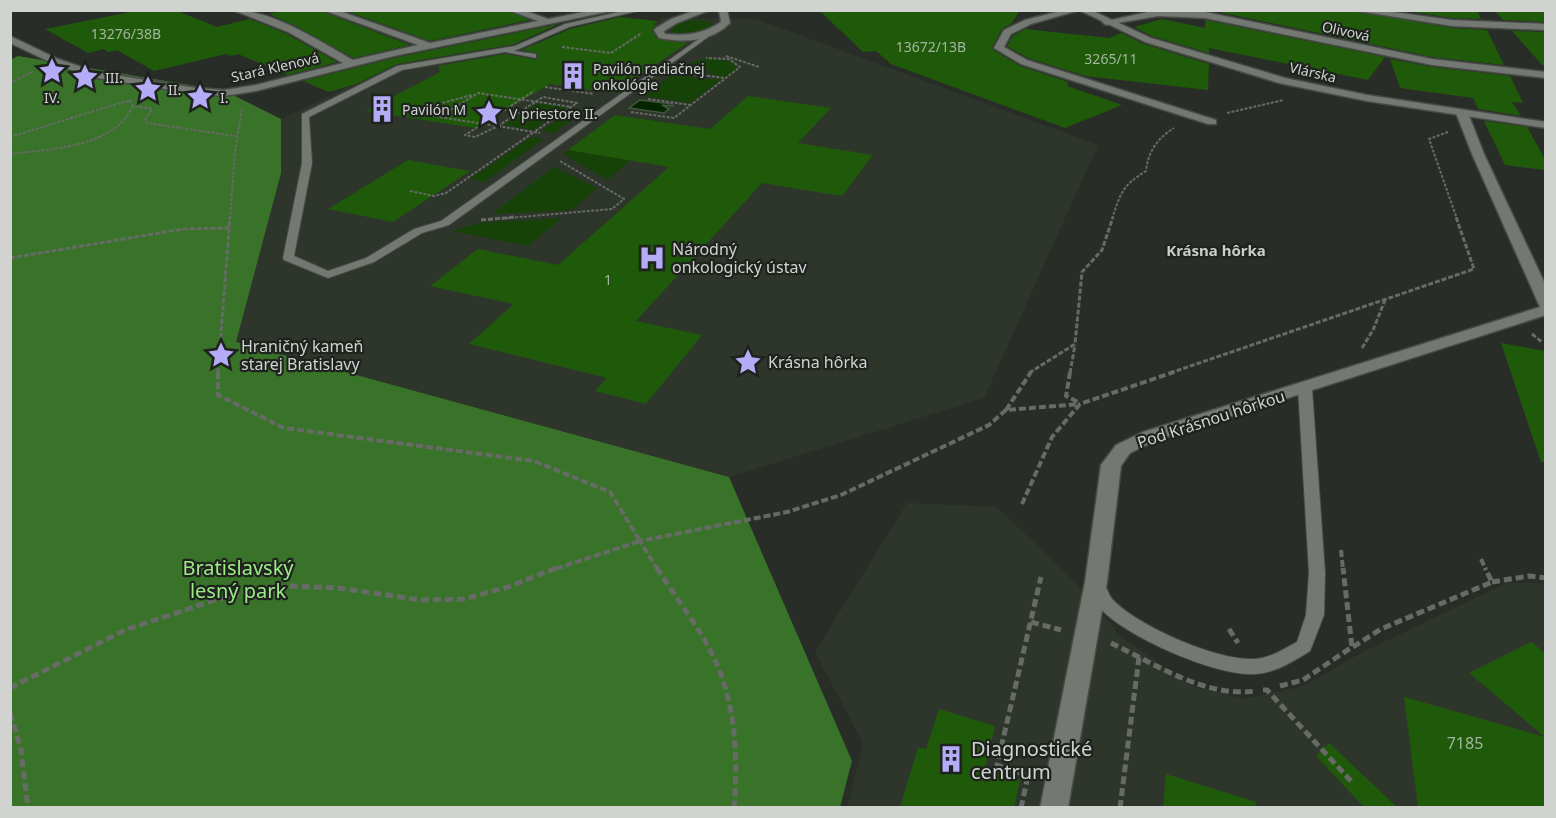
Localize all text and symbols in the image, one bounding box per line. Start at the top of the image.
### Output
street label: Olivová [1320,17,1372,45]
house number: 13276/38B [91,24,161,43]
house number: 13672/13B [896,37,966,56]
street label: Stará Klenová [229,48,321,86]
house number: 3265/11 [1084,49,1138,68]
place icon: IV. [37,56,67,86]
street label: Vlárska [1288,57,1338,87]
place label: Pavilón radiačnej onkológie [593,59,705,94]
building icon: Pavilón radiačnej onkológie [558,61,588,91]
place icon: III. [70,62,100,92]
place label: III. [105,68,123,87]
place icon: II. [133,74,163,104]
place label: II. [168,80,181,99]
place icon: I. [185,82,215,112]
place label: IV. [44,88,60,107]
place label: I. [220,88,229,107]
building icon: Pavilón M [367,94,397,124]
place icon: V priestore II. [474,98,504,128]
place label: Pavilón M [402,100,466,119]
place label: V priestore II. [509,104,597,123]
place label: Národný onkologický ústav [672,238,807,278]
district label: Krásna hôrka [1166,240,1266,260]
hospital icon: Národný onkologický ústav [637,243,667,273]
house number: 1 [604,270,612,289]
place label: Hraničný kameň starej Bratislavy [241,335,363,375]
place icon: Hraničný kameň starej Bratislavy [206,340,236,370]
place icon: Krásna hôrka [733,347,763,377]
place label: Krásna hôrka [768,351,868,373]
street label: Pod Krásnou hôrkou [1134,385,1288,453]
park label: Bratislavský lesný park [182,554,294,604]
house number: 7185 [1447,732,1483,754]
place label: Diagnostické centrum [971,735,1092,785]
building icon: Diagnostické centrum [936,744,966,774]

